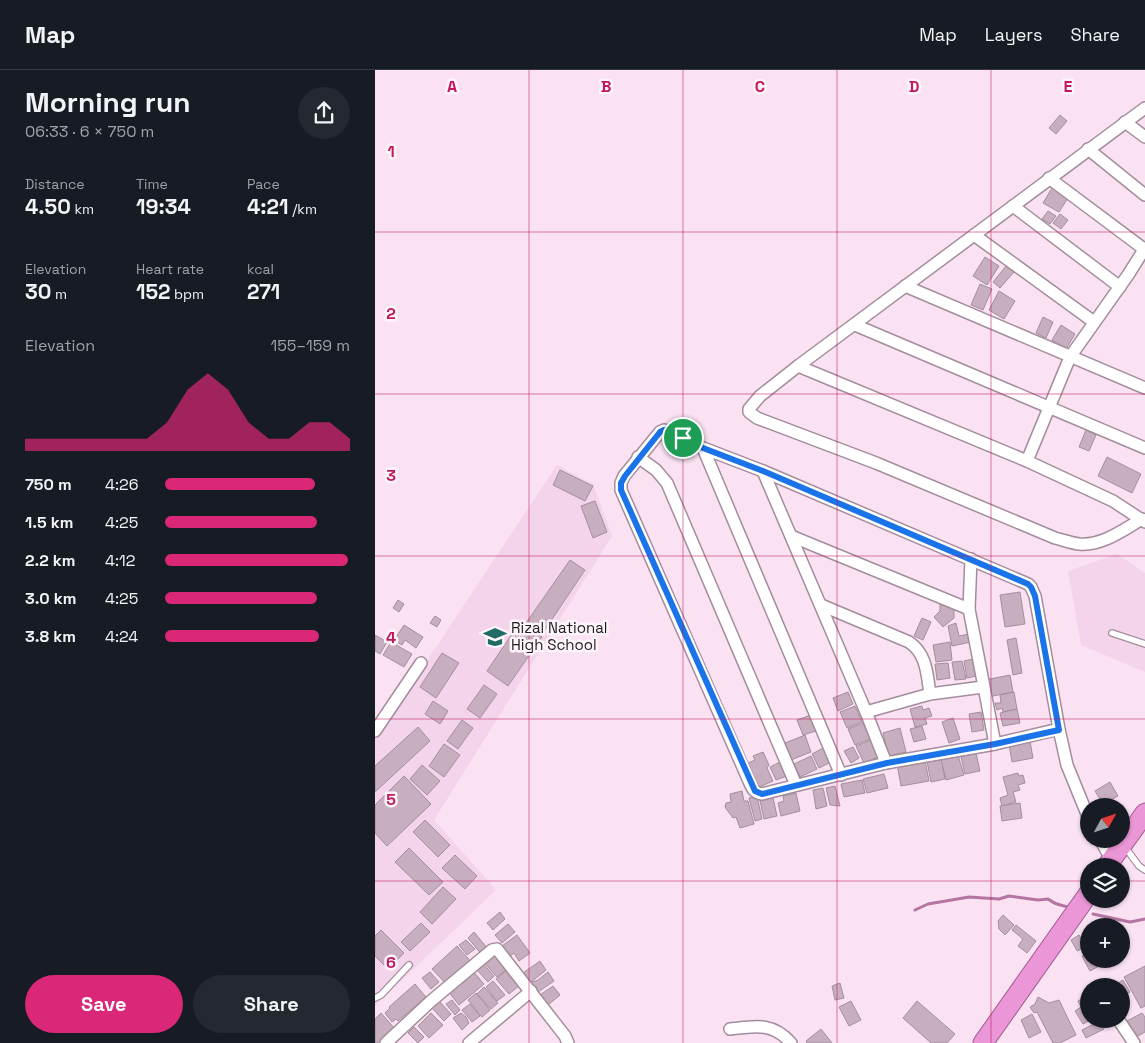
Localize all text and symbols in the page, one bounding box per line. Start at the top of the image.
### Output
text: Map [25,19,75,50]
text: Map [919,23,957,46]
text: Layers [985,23,1042,46]
text: Share [1070,23,1120,46]
text: A [447,76,457,97]
text: B [601,76,611,97]
text: C [755,76,765,97]
text: D [909,76,919,97]
text: E [1064,76,1073,97]
text: Morning run [25,84,190,120]
button: share [298,87,350,139]
text: 06:33 · 6 × 750 m [25,121,154,142]
text: 1 [387,141,395,162]
text: Distance [25,175,85,193]
text: Time [136,175,168,193]
text: Pace [247,175,280,193]
text: 4.50 [25,193,71,220]
text: 19:34 [136,193,191,220]
text: 4:21 [247,193,289,220]
text: km [71,200,94,218]
text: /km [289,200,317,218]
text: Elevation [25,260,86,278]
text: Heart rate [136,260,204,278]
text: kcal [247,260,274,278]
text: 30 [25,278,51,305]
text: 152 [136,278,170,305]
text: 271 [247,278,280,305]
text: m [51,285,67,303]
text: bpm [170,285,204,303]
text: 2 [386,303,396,324]
text: Elevation [25,335,95,356]
text: 155–159 m [270,335,350,356]
pin [662,417,704,459]
icon: arrive [669,424,697,452]
text: 3 [386,465,396,486]
text: 750 m [25,474,72,495]
text: 4:26 [105,474,139,495]
text: 1.5 km [25,512,73,533]
text: 4:25 [105,512,138,533]
text: 2.2 km [25,550,76,571]
text: 4:12 [105,550,135,571]
text: 3.0 km [25,588,76,609]
text: 4:25 [105,588,138,609]
place label: Rizal National High School [511,618,608,654]
school or university icon: Rizal National High School [482,624,508,650]
text: 3.8 km [25,626,76,647]
text: 4:24 [105,626,138,647]
text: 4 [386,627,396,648]
text: 5 [386,789,396,810]
north arrow [1080,798,1130,848]
map controls [1080,798,1130,1028]
button: layers [1080,858,1130,908]
button: + [1080,918,1130,968]
text: 6 [386,952,396,973]
button: Save [25,975,183,1033]
button: Share [193,975,350,1033]
button: − [1080,978,1130,1028]

